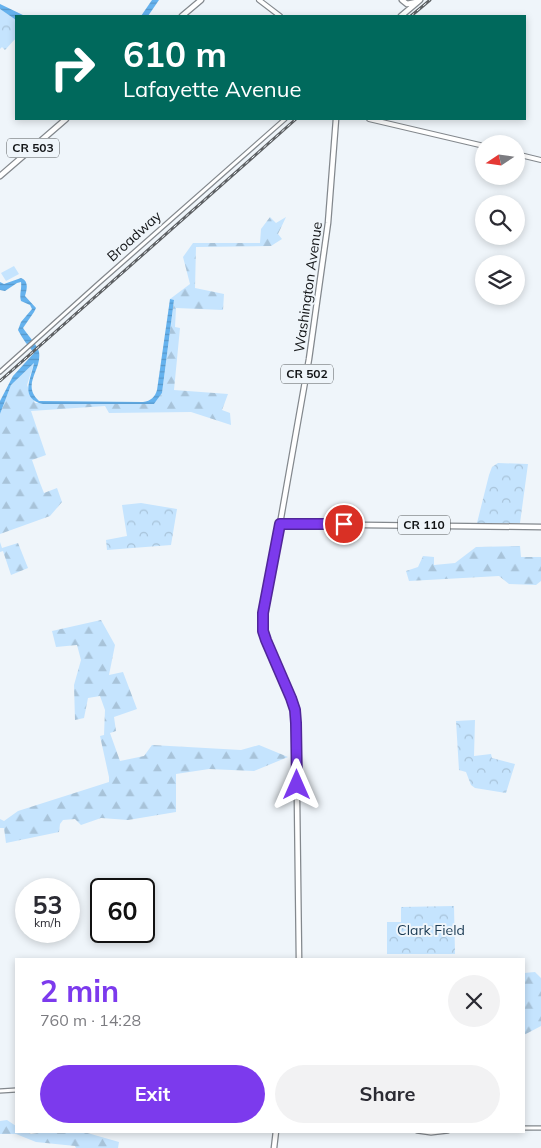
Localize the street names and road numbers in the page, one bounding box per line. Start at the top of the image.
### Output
road number: CR 503 [7,138,59,158]
street label: Broadway [103,206,165,265]
street label: Washington Avenue [290,221,326,353]
road number: CR 502 [281,364,333,384]
road number: CR 110 [398,516,450,534]

